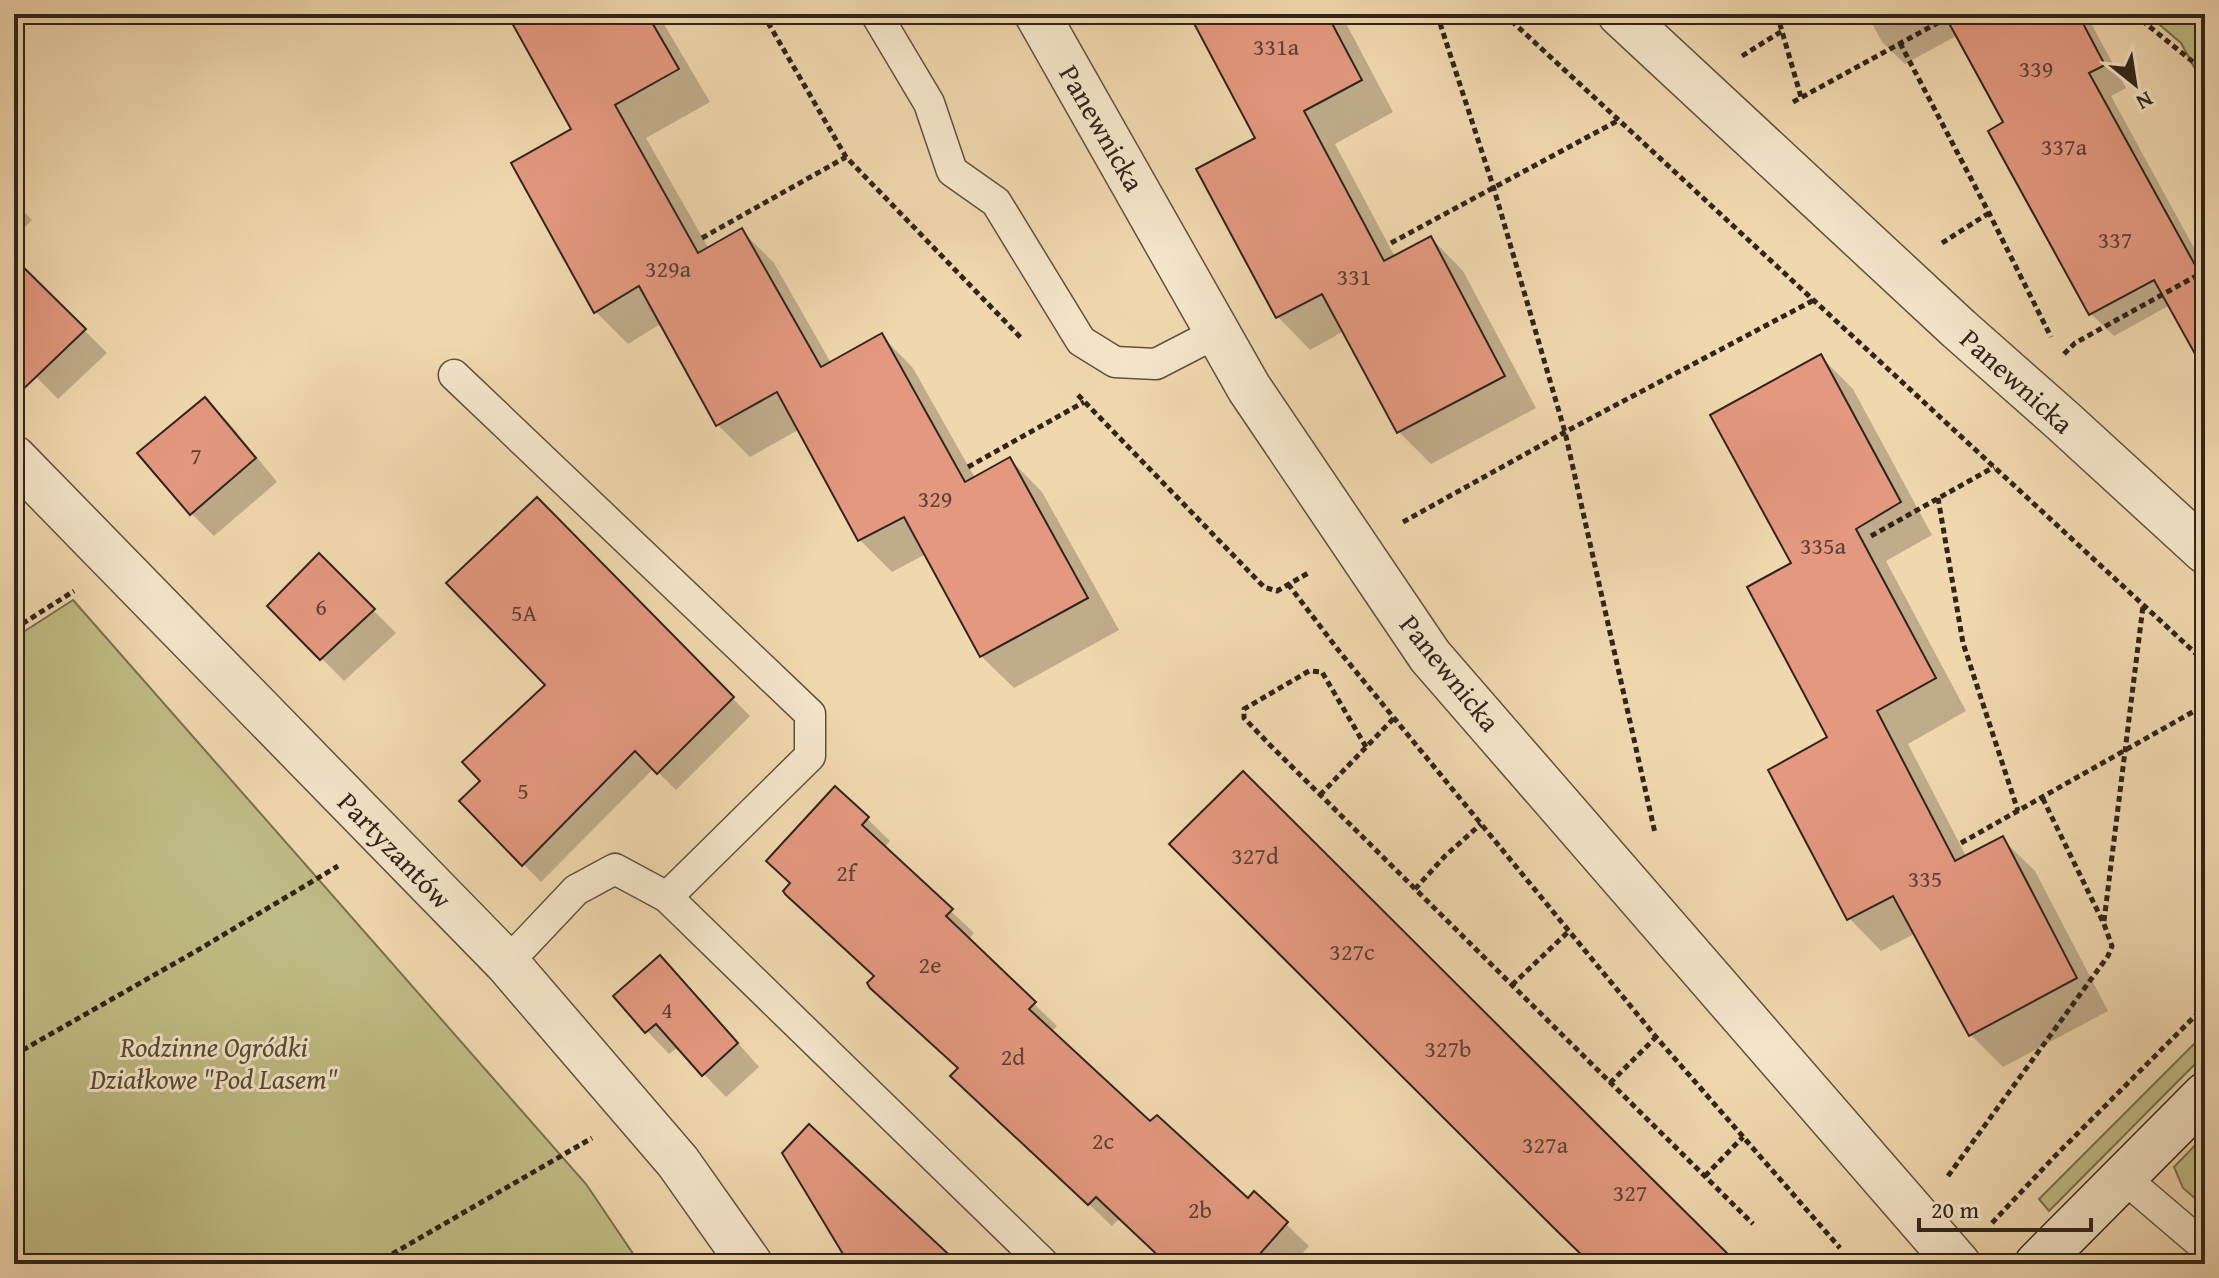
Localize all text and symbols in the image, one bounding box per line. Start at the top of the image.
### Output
house number: 331a [1253,29,1300,64]
north arrow [2095,44,2175,124]
house number: 339 [2019,51,2053,86]
street label: Panewnicka [1050,57,1156,199]
text: N [2130,84,2159,119]
house number: 337a [2041,129,2088,164]
house number: 337 [2098,222,2132,257]
house number: 329a [645,251,692,286]
house number: 331 [1337,259,1371,294]
street label: Panewnicka [1952,319,2084,443]
house number: 7 [190,438,202,473]
house number: 329 [918,481,952,516]
house number: 335a [1800,528,1847,563]
house number: 6 [315,589,327,624]
house number: 5A [511,595,538,630]
street label: Panewnicka [1390,605,1511,741]
house number: 5 [517,773,529,808]
street label: Partyzantów [329,782,462,918]
house number: 327d [1231,838,1279,873]
house number: 2f [836,855,858,890]
house number: 335 [1908,861,1942,896]
house number: 327c [1329,934,1375,969]
house number: 2e [919,947,941,982]
house number: 4 [661,992,673,1027]
park label: Rodzinne Ogródki Działkowe "Pod Lasem" [89,1026,338,1099]
house number: 327b [1424,1031,1472,1066]
house number: 2d [1001,1039,1025,1074]
house number: 2c [1092,1123,1114,1158]
house number: 327a [1522,1127,1569,1162]
house number: 327 [1613,1175,1647,1210]
scale bar [1919,1182,2091,1232]
house number: 2b [1188,1192,1212,1227]
text: 20 m [1931,1192,1979,1227]

